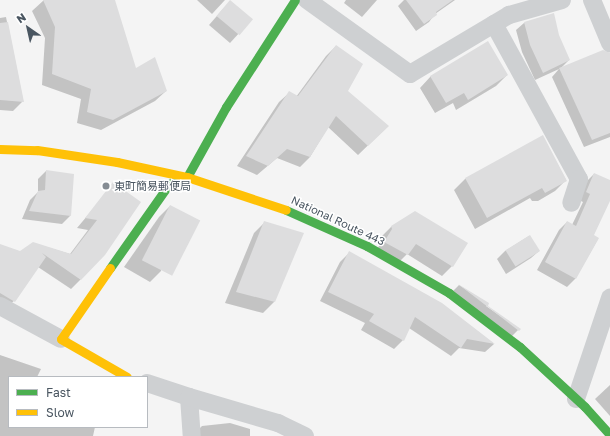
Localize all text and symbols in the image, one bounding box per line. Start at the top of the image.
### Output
north arrow [8,8,48,48]
text: N [14,10,28,25]
place label: 東町簡易郵便局 [114,179,191,193]
marker: 東町簡易郵便局 [101,181,111,191]
street label: National Route 443 [289,194,387,248]
legend [8,376,148,428]
text: Fast [46,385,71,400]
text: Slow [46,405,74,420]

